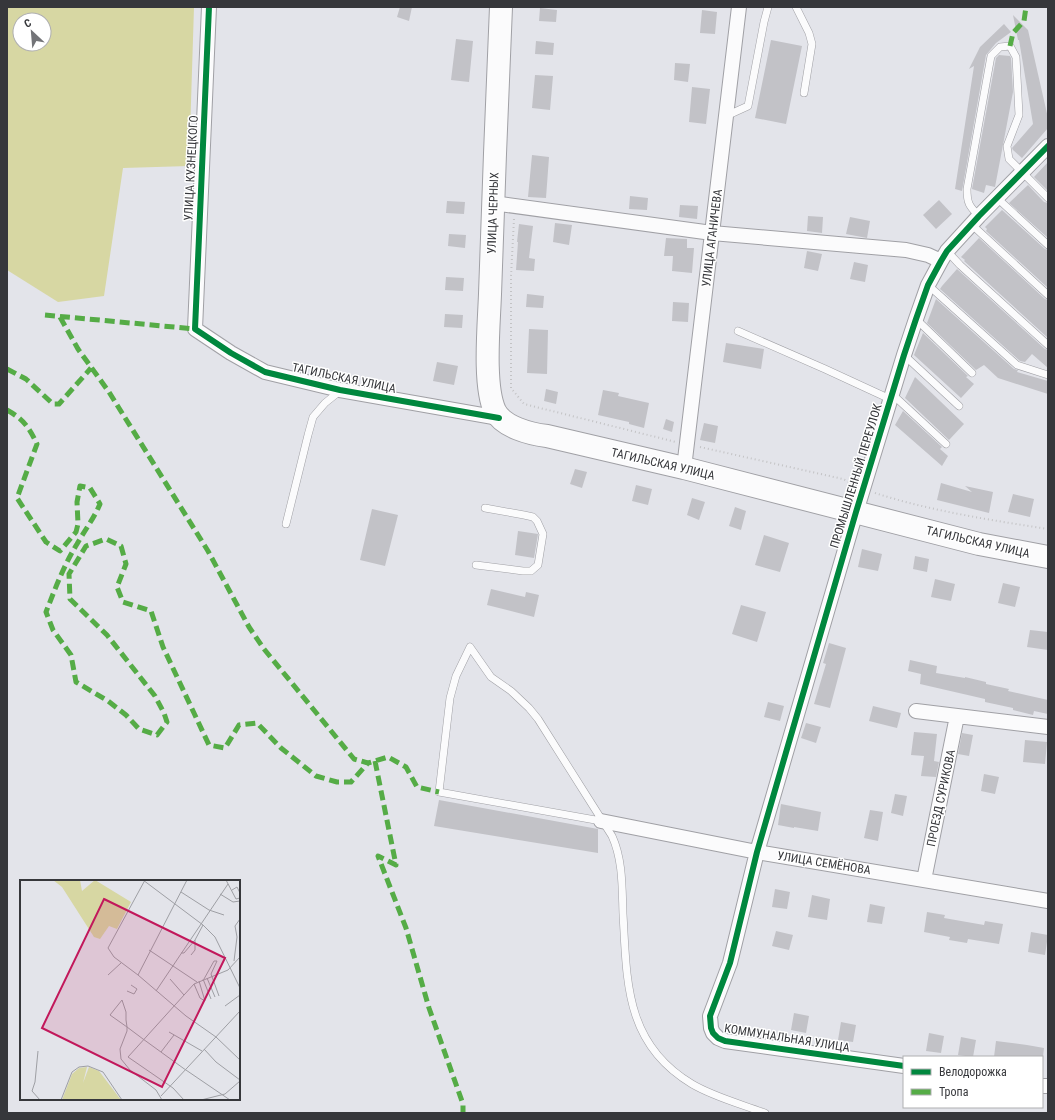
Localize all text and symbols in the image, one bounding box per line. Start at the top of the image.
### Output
north arrow [12,12,52,52]
text: С [22,16,34,31]
street label: УЛИЦА КУЗНЕЦКОГО [181,115,201,221]
street label: УЛИЦА ЧЕРНЫХ [485,172,501,254]
street label: УЛИЦА АГАНИЧЕВА [699,188,725,288]
street label: ТАГИЛЬСКАЯ УЛИЦА [291,360,397,396]
street label: ПРОМЫШЛЕННЫЙ ПЕРЕУЛОК [826,401,885,550]
street label: ТАГИЛЬСКАЯ УЛИЦА [610,445,716,483]
street label: ТАГИЛЬСКАЯ УЛИЦА [925,523,1031,561]
street label: ПРОЕЗД СУРИКОВА [924,748,958,848]
street label: УЛИЦА СЕМЁНОВА [776,848,872,877]
inset map [20,880,240,1100]
street label: КОММУНАЛЬНАЯ УЛИЦА [723,1021,851,1055]
legend [903,1056,1043,1108]
text: Велодорожка [939,1065,1007,1079]
text: Тропа [939,1085,969,1099]

